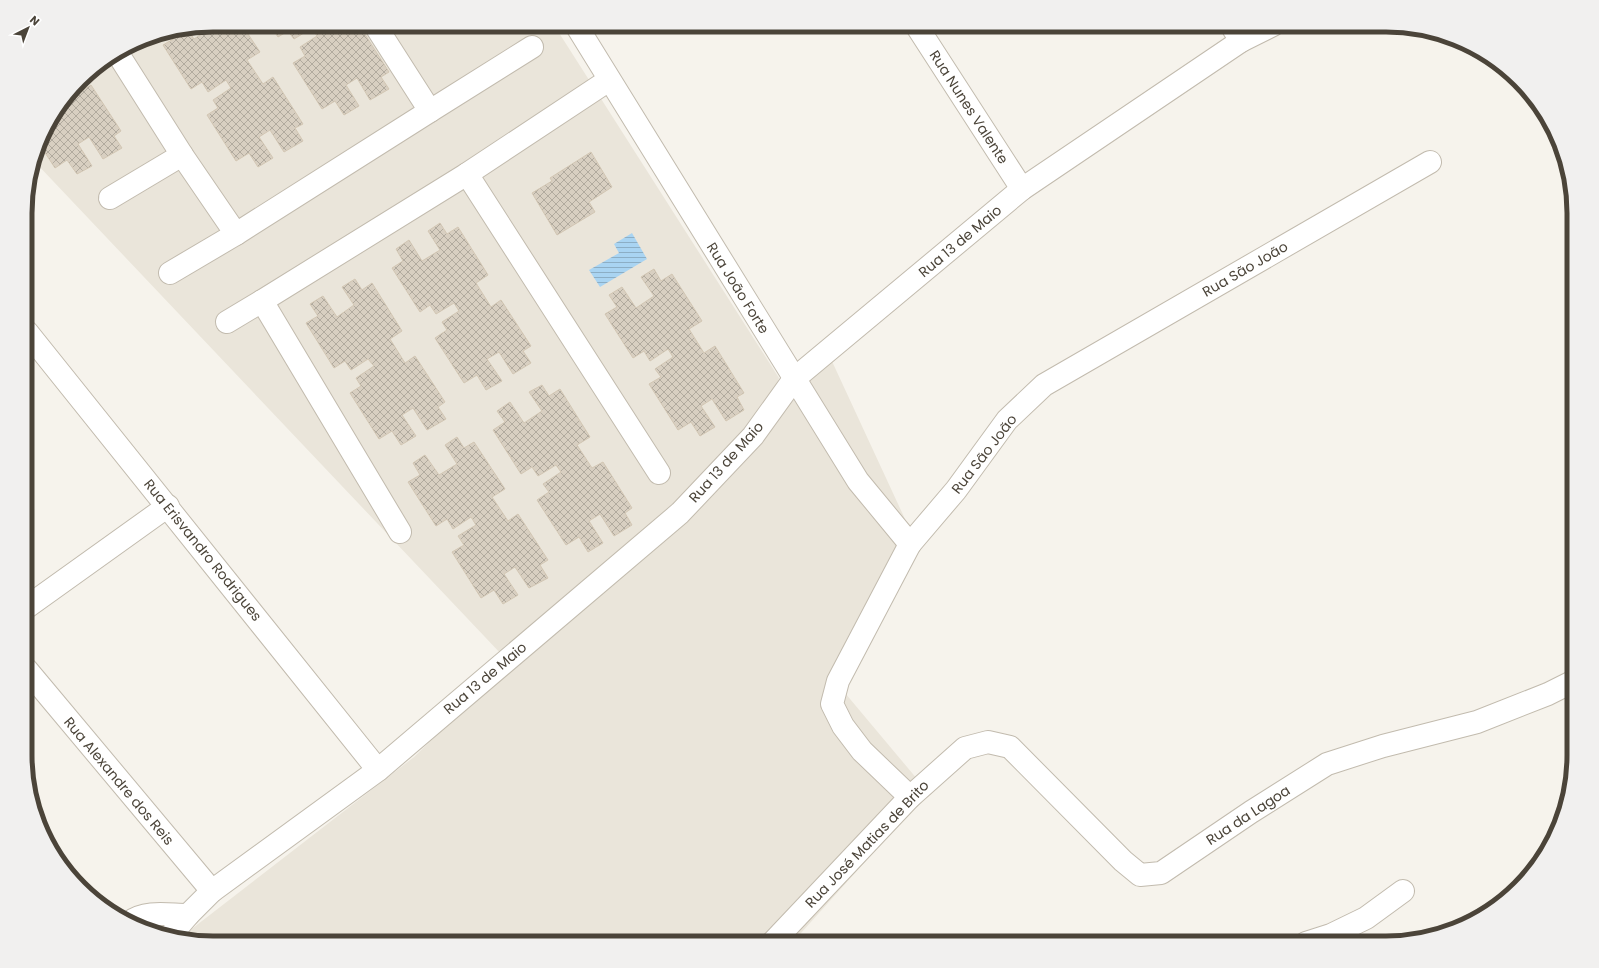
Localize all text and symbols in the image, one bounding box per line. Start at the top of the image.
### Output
north arrow [8,8,48,48]
text: N [26,12,43,29]
street label: Rua Nunes Valente [925,46,1013,168]
street label: Rua 13 de Maio [914,200,1006,282]
street label: Rua São João [1198,236,1292,302]
street label: Rua João Forte [702,239,774,338]
street label: Rua São João [947,410,1021,498]
street label: Rua 13 de Maio [684,417,768,507]
street label: Rua Erisvandro Rodrigues [139,475,267,625]
street label: Rua 13 de Maio [439,637,531,719]
street label: Rua Alexandre dos Reis [59,713,179,849]
street label: Rua José Matias de Brito [801,776,933,912]
street label: Rua da Lagoa [1202,780,1294,850]

